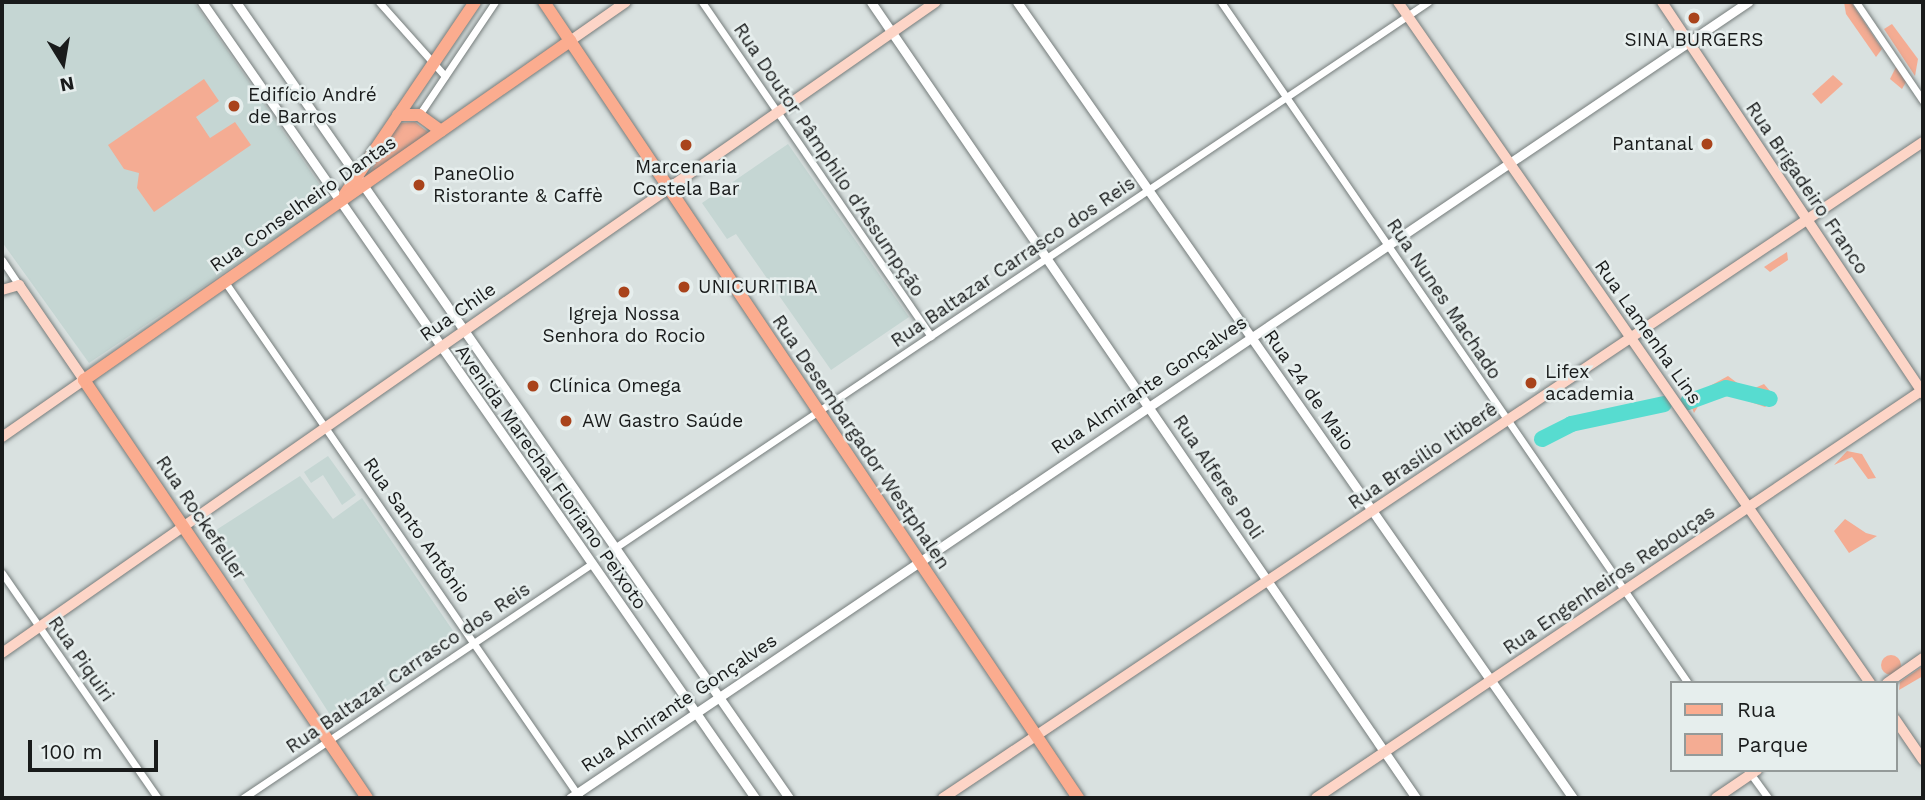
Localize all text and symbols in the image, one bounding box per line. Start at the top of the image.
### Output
marker: SINA BURGERS [1686,10,1702,26]
street label: Rua Doutor Pâmphilo d'Assumpção [728,18,930,302]
north arrow [28,28,98,98]
place label: SINA BURGERS [1624,29,1764,51]
text: N [58,71,76,97]
place label: Edifício André de Barros [248,84,377,128]
street label: Rua Brigadeiro Franco [1741,97,1873,279]
marker: Edifício André de Barros [226,98,242,114]
street label: Rua Conselheiro Dantas [205,131,401,277]
place label: Pantanal [1612,133,1693,155]
marker: Pantanal [1699,136,1715,152]
marker: Marcenaria Costela Bar [678,137,694,153]
place label: Marcenaria Costela Bar [632,156,740,200]
place label: PaneOlio Ristorante & Caffè [433,163,603,207]
street label: Rua Baltazar Carrasco dos Reis [886,171,1140,353]
marker: PaneOlio Ristorante & Caffè [411,177,427,193]
street label: Rua Nunes Machado [1382,214,1506,384]
street label: Rua Lamenha Lins [1589,255,1707,409]
place label: UNICURITIBA [698,276,818,298]
street label: Rua Chile [415,277,501,347]
marker: UNICURITIBA [676,279,692,295]
marker: Igreja Nossa Senhora do Rocio [616,284,632,300]
place label: Igreja Nossa Senhora do Rocio [542,303,706,347]
street label: Rua Desembargador Westphalen [767,310,955,574]
street label: Rua Almirante Gonçalves [1046,310,1252,460]
street label: Rua 24 de Maio [1259,325,1359,455]
street label: Avenida Marechal Floriano Peixoto [450,340,652,614]
place label: Lifex academia [1545,361,1634,405]
place label: Clínica Omega [549,375,682,397]
marker: Lifex academia [1523,375,1539,391]
marker: Clínica Omega [523,376,543,396]
street label: Rua Brasílio Itiberê [1344,397,1502,515]
place label: AW Gastro Saúde [582,410,744,432]
street label: Rua Alferes Poli [1168,410,1268,544]
marker: AW Gastro Saúde [556,411,576,431]
street label: Rua Rockefeller [151,451,251,585]
street label: Rua Santo Antônio [358,452,476,608]
street label: Rua Engenheiros Rebouças [1499,500,1719,660]
street label: Rua Baltazar Carrasco dos Reis [281,577,535,759]
street label: Rua Piquiri [43,612,119,706]
street label: Rua Almirante Gonçalves [576,628,782,778]
legend [1670,681,1897,772]
text: Rua [1737,697,1776,722]
scale bar [32,726,161,770]
text: Parque [1737,732,1808,757]
text: 100 m [41,739,103,764]

